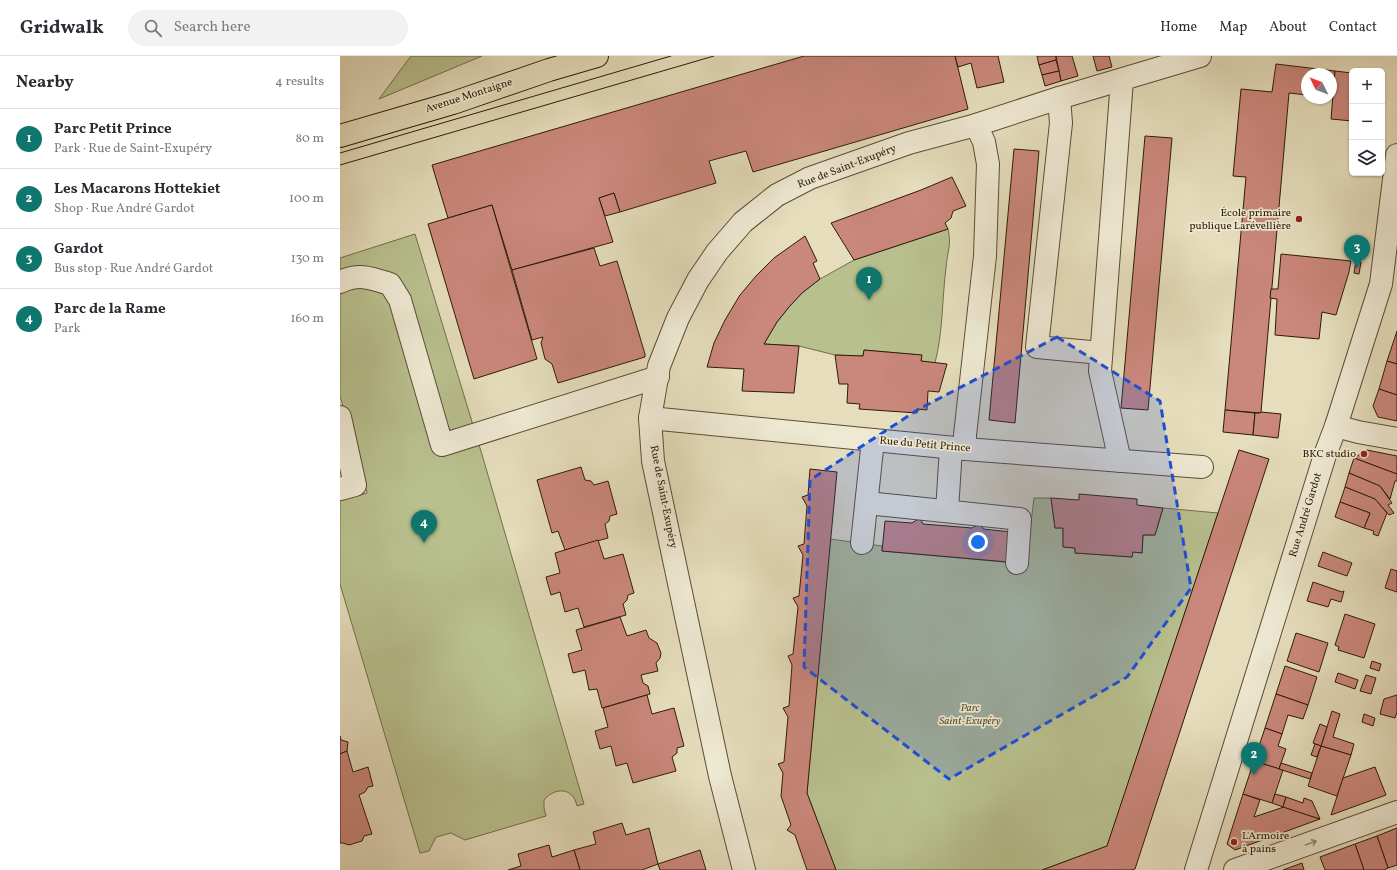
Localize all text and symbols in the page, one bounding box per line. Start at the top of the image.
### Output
search box [128,10,408,46]
text: Gridwalk [20,15,104,41]
icon: search [142,17,164,39]
text: Search here [174,17,251,38]
text: Home [1160,18,1197,37]
text: Map [1219,18,1247,37]
text: About [1269,18,1307,37]
text: Contact [1329,18,1377,37]
north arrow [1301,68,1337,104]
map controls [1349,68,1385,176]
button: + [1349,68,1385,104]
text: Nearby [16,71,74,94]
text: 4 results [275,73,324,91]
street label: Avenue Montaigne [424,75,514,117]
button: − [1349,104,1385,140]
text: Parc Petit Prince [54,119,172,140]
text: 1 [26,130,32,148]
text: 80 m [295,130,324,148]
text: Park · Rue de Saint-Exupéry [54,140,212,158]
button: layers [1349,140,1385,176]
street label: Rue de Saint-Exupéry [795,141,899,193]
text: Les Macarons Hottekiet [54,179,220,200]
text: 2 [26,190,32,208]
text: 100 m [289,190,324,208]
text: Shop · Rue André Gardot [54,200,195,218]
place label: École primaire publique Larévellière [1189,206,1291,234]
marker: École primaire publique Larévellière [1294,214,1304,224]
pin: 3 [1344,235,1370,268]
text: Gardot [54,239,103,260]
text: 3 [26,250,32,268]
text: 130 m [291,250,324,268]
text: Bus stop · Rue André Gardot [54,260,213,278]
pin: 1 [856,267,882,300]
text: Parc de la Rame [54,299,166,320]
text: 4 [25,310,33,328]
text: 160 m [290,310,324,328]
text: Park [54,320,81,338]
street label: Rue du Petit Prince [879,434,971,456]
street label: Rue de Saint-Exupéry [646,444,680,550]
place label: BKC studio [1302,447,1356,462]
marker: BKC studio [1359,449,1369,459]
street label: Rue André Gardot [1286,471,1326,559]
pin: 4 [411,510,437,543]
your location [968,532,988,552]
park label: Parc Saint-Exupéry [939,701,1001,729]
pin: 2 [1241,742,1267,775]
place label: L'Armoire à pains [1242,829,1289,857]
marker: L'Armoire à pains [1229,837,1239,847]
one-way arrow [1305,838,1317,846]

